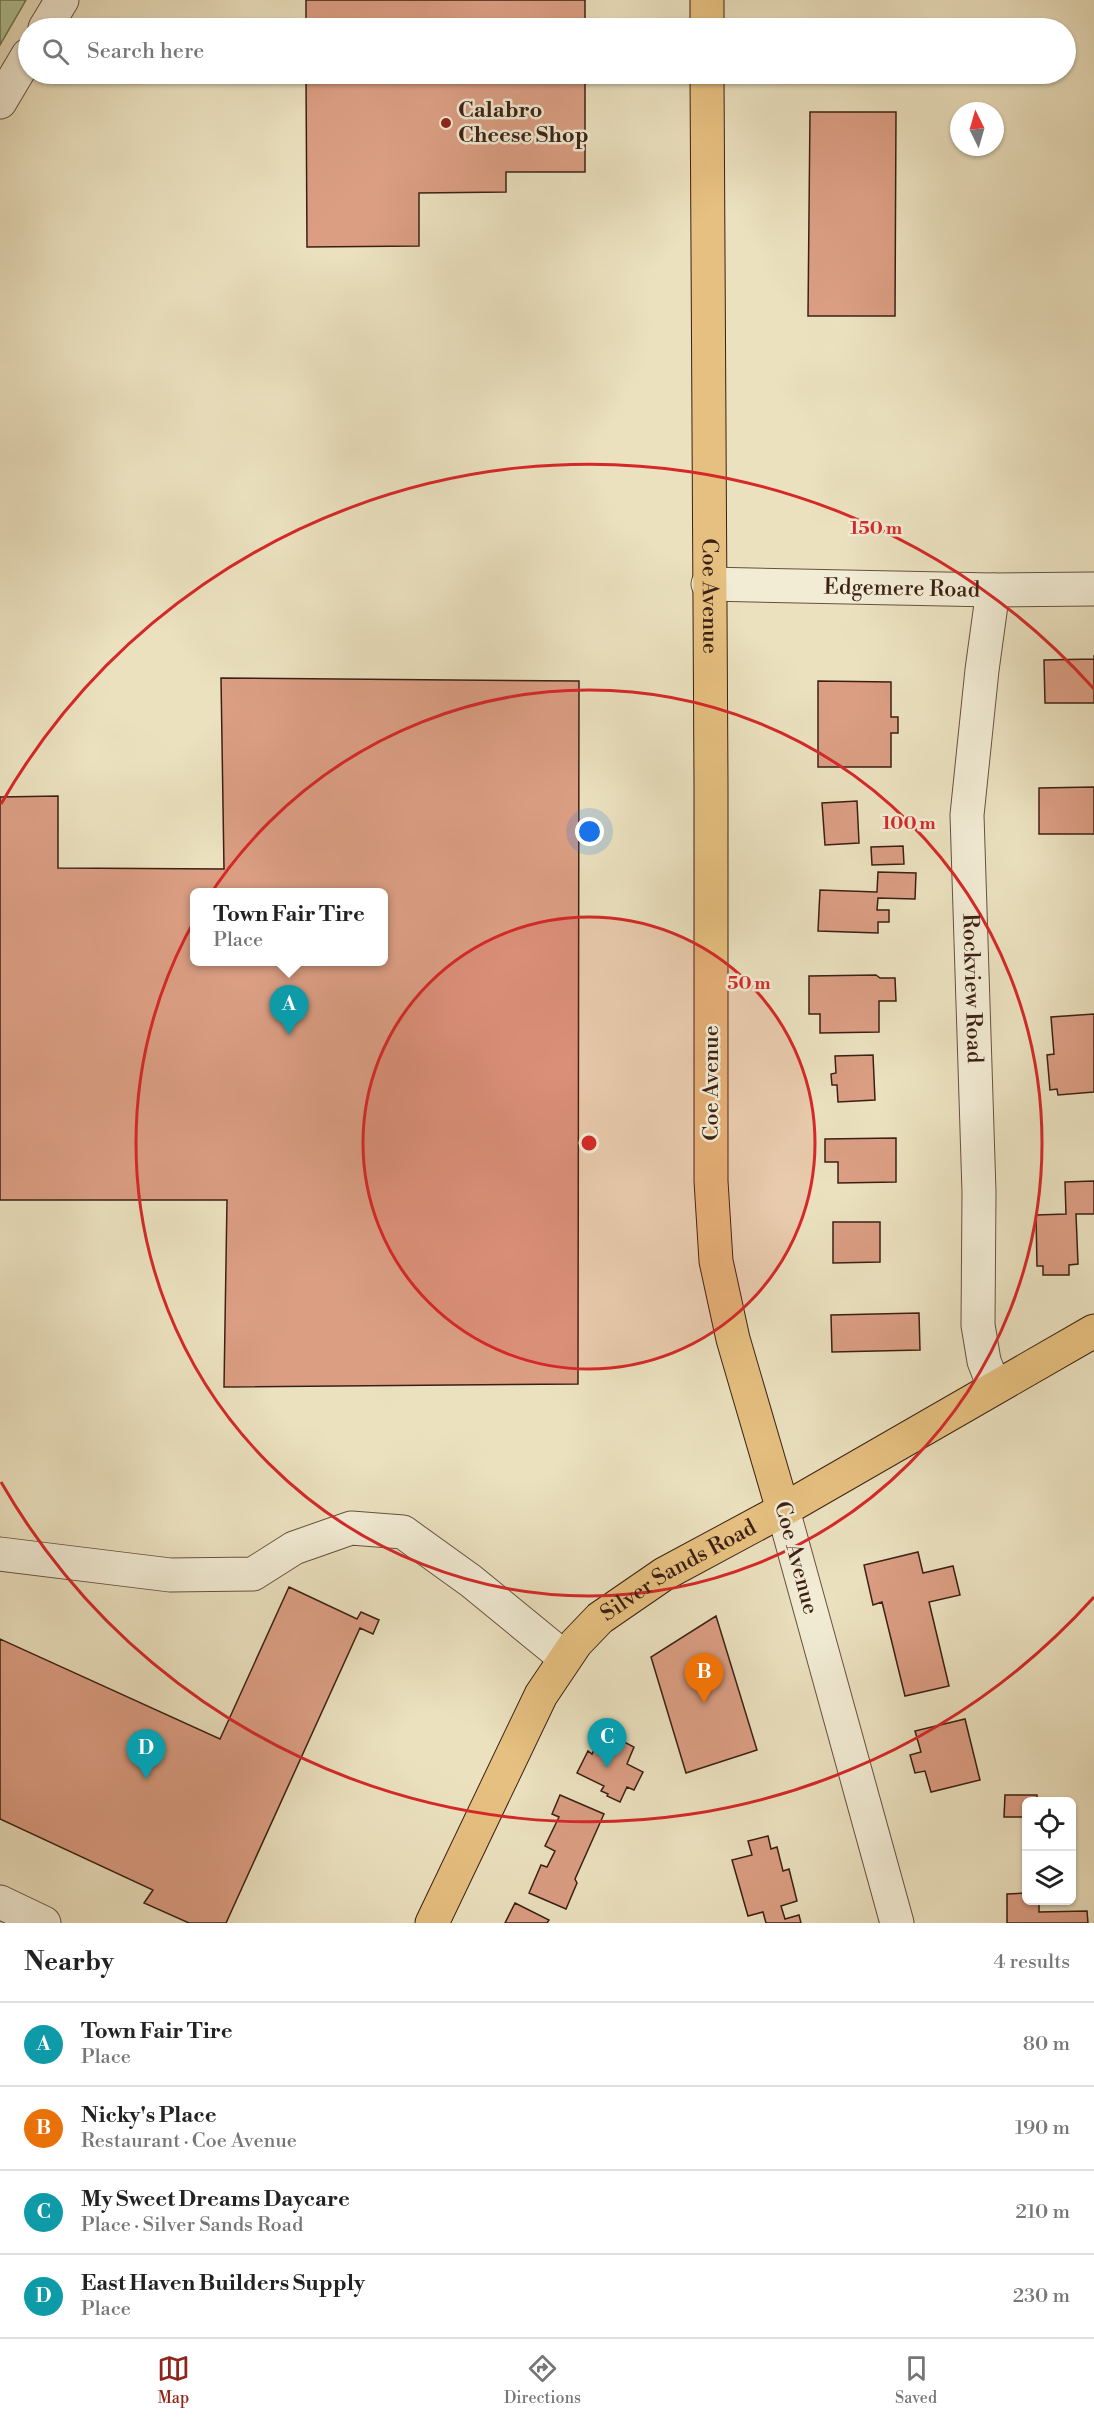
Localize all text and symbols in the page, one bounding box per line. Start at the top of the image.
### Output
search box [18,18,1076,84]
icon: search [39,35,72,68]
text: Search here [87,38,204,65]
place label: Calabro Cheese Shop [458,97,589,149]
north arrow [950,102,1004,156]
marker: Calabro Cheese Shop [439,116,453,130]
text: 150 m [850,517,903,540]
street label: Coe Avenue [696,538,724,654]
street label: Edgemere Road [823,573,981,603]
text: 100 m [882,812,936,835]
your location [575,817,604,846]
popup [190,888,388,966]
text: Town Fair Tire [213,901,365,928]
street label: Rockview Road [957,913,988,1064]
text: Place [213,928,263,953]
text: 50 m [727,972,771,995]
pin: A [270,986,308,1035]
street label: Coe Avenue [698,1025,725,1141]
centre of rings [579,1133,599,1153]
street label: Coe Avenue [768,1499,824,1617]
street label: Silver Sands Road [595,1513,761,1627]
pin: B [684,1654,724,1703]
pin: C [588,1718,626,1768]
pin: D [126,1730,166,1779]
map controls [1022,1797,1076,1905]
button: locate [1022,1797,1076,1851]
button: layers [1022,1851,1076,1905]
text: Nearby [24,1946,114,1978]
text: 4 results [993,1950,1070,1975]
text: Town Fair Tire [81,2018,233,2045]
text: A [36,2032,51,2057]
text: 80 m [1023,2032,1070,2057]
text: Place [81,2045,131,2070]
text: Nicky's Place [81,2102,217,2129]
text: B [36,2116,51,2141]
text: 190 m [1015,2116,1070,2141]
text: Restaurant · Coe Avenue [81,2129,297,2154]
text: My Sweet Dreams Daycare [81,2186,350,2213]
text: C [36,2200,51,2225]
text: 210 m [1015,2200,1070,2225]
text: Place · Silver Sands Road [81,2213,303,2238]
text: East Haven Builders Supply [81,2270,365,2297]
text: D [36,2284,51,2309]
text: 230 m [1013,2284,1070,2309]
text: Place [81,2297,131,2322]
tab: Map [157,2352,190,2408]
tab: Directions [504,2352,581,2408]
tab: Saved [895,2352,937,2408]

